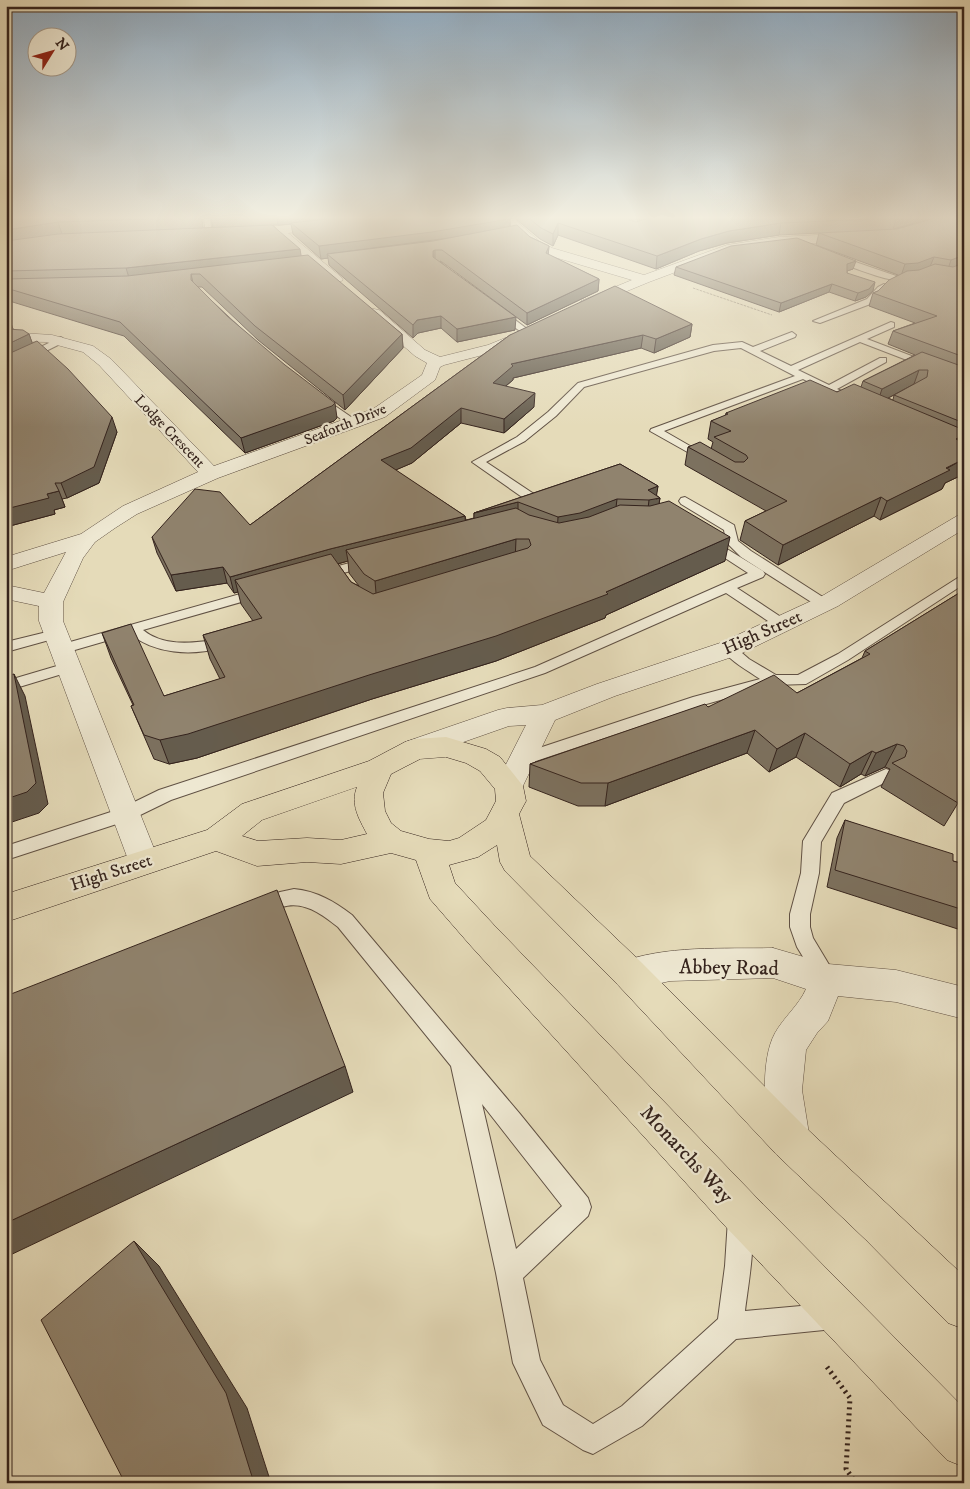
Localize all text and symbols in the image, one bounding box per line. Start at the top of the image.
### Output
north arrow [28,28,78,78]
text: N [51,35,73,55]
street label: Lodge Crescent [130,391,209,472]
street label: Seaforth Drive [301,399,389,450]
street label: High Street [719,606,806,660]
street label: High Street [68,849,155,896]
street label: Abbey Road [679,954,780,982]
street label: Monarchs Way [634,1100,739,1210]

